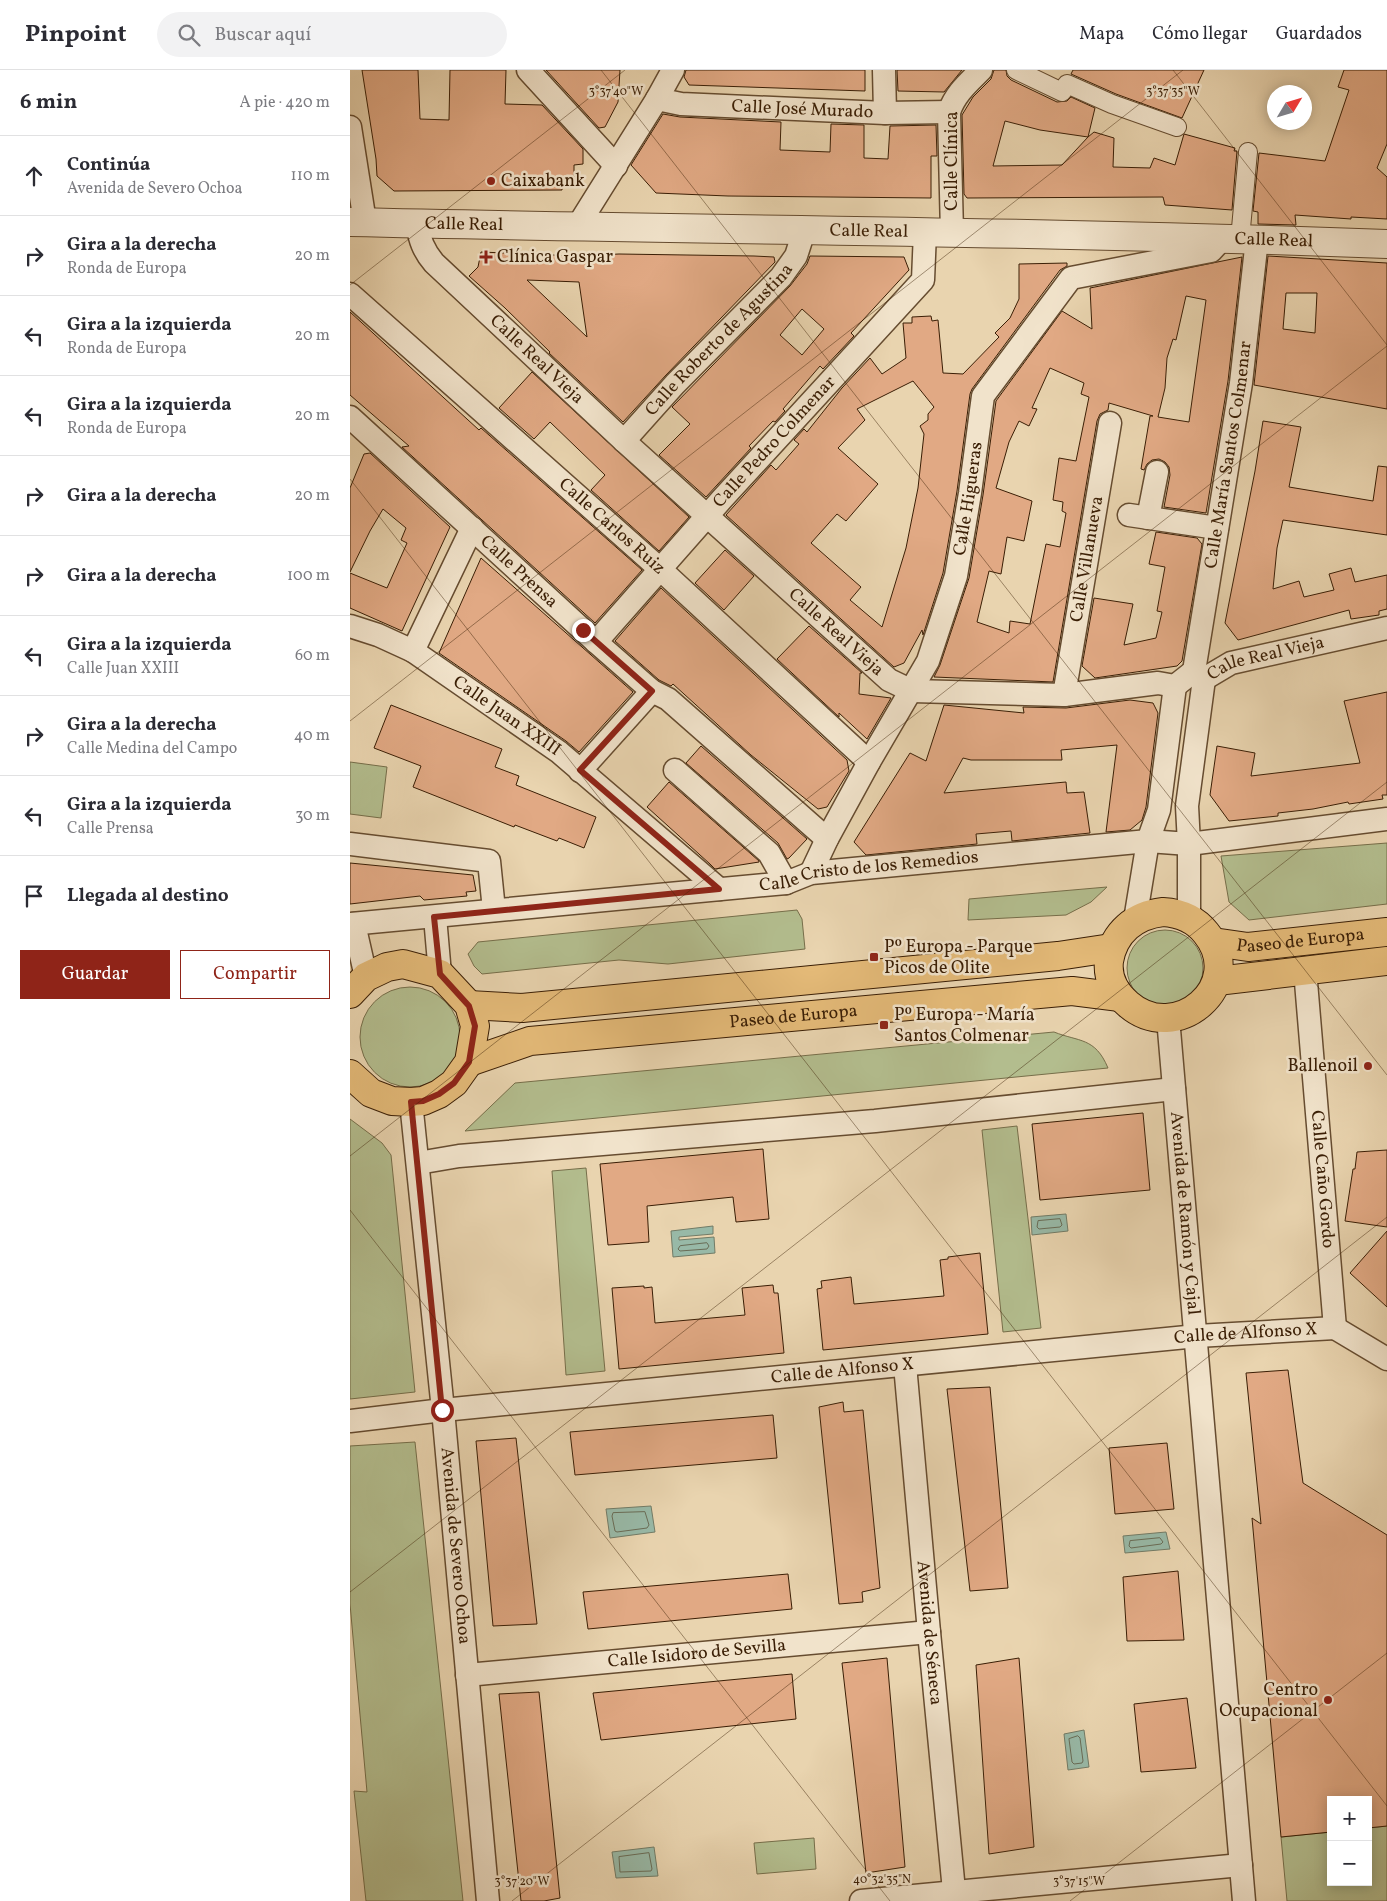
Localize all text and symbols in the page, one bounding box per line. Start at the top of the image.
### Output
search box [157,12,507,57]
text: Pinpoint [25,18,127,52]
icon: search [175,21,203,49]
text: Buscar aquí [215,22,311,48]
text: Mapa [1079,22,1124,47]
text: Cómo llegar [1152,22,1248,47]
text: Guardados [1276,22,1362,47]
text: 3°37'40"W [589,84,643,100]
text: 3°37'35"W [1146,84,1200,100]
north arrow [1267,85,1312,130]
text: 6 min [20,88,77,117]
text: A pie · 420 m [239,92,330,114]
street label: Calle José Murado [731,94,874,125]
street label: Calle Clínica [940,111,965,211]
text: Continúa [67,152,150,178]
icon: ahead [20,162,48,190]
text: 110 m [291,165,330,187]
place label: Caixabank [501,169,585,194]
marker: Caixabank [485,175,497,187]
text: Avenida de Severo Ochoa [67,178,243,200]
street label: Calle Real [424,211,504,238]
street label: Calle Real [829,218,908,244]
street label: Calle Real [1234,226,1313,254]
text: Gira a la derecha [67,232,217,258]
icon: right [20,242,48,270]
text: 20 m [295,245,330,267]
place label: Clínica Gaspar [497,245,613,270]
marker: Clínica Gaspar [479,250,493,264]
text: Ronda de Europa [67,258,187,280]
street label: Calle Roberto de Agustina [639,258,799,422]
street label: Calle Real Vieja [484,309,590,410]
text: Gira a la izquierda [67,312,232,338]
icon: left [20,322,48,350]
text: 20 m [295,325,330,347]
text: Ronda de Europa [67,338,187,360]
street label: Calle María Santos Colmenar [1198,339,1258,570]
street label: Calle Pedro Colmenar [707,370,842,514]
text: Gira a la izquierda [67,392,232,418]
icon: left [20,402,48,430]
text: 20 m [295,405,330,427]
text: Ronda de Europa [67,418,187,440]
street label: Calle Higueras [947,440,989,558]
street label: Calle Carlos Ruiz [553,472,671,580]
icon: right [20,482,48,510]
text: Gira a la derecha [67,483,217,509]
text: 20 m [295,485,330,507]
street label: Calle Villanueva [1064,494,1110,624]
street label: Calle Prensa [475,529,563,614]
icon: right [20,562,48,590]
text: Gira a la derecha [67,563,217,589]
text: 100 m [287,565,330,587]
street label: Calle Real Vieja [783,582,889,682]
route end [572,619,595,642]
street label: Calle Real Vieja [1202,630,1327,687]
text: Gira a la izquierda [67,632,232,658]
icon: left [20,642,48,670]
text: 60 m [295,645,330,667]
text: Calle Juan XXIII [67,658,179,680]
street label: Calle Juan XXIII [448,670,566,762]
text: Gira a la derecha [67,712,217,738]
icon: right [20,722,48,750]
text: 40 m [294,725,330,747]
text: Calle Medina del Campo [67,738,237,760]
text: Gira a la izquierda [67,792,232,818]
icon: left [20,802,48,830]
text: 30 m [295,805,330,827]
text: Calle Prensa [67,818,154,840]
street label: Calle Cristo de los Remedios [758,845,980,898]
icon: arrive [20,882,48,910]
text: Llegada al destino [67,883,229,909]
street label: Paseo de Europa [1235,922,1366,960]
place label: Pº Europa - Parque Picos de Olite [884,935,1032,981]
button: Guardar [20,950,170,999]
button: Compartir [180,950,330,999]
marker: Pº Europa - Parque Picos de Olite [868,951,880,963]
street label: Paseo de Europa [728,998,859,1035]
place label: Pº Europa - María Santos Colmenar [894,1003,1035,1049]
marker: Pº Europa - María Santos Colmenar [878,1019,890,1031]
place label: Ballenoil [1287,1054,1358,1079]
marker: Ballenoil [1362,1060,1374,1072]
street label: Calle Caño Gordo [1304,1109,1341,1249]
street label: Avenida de Ramón y Cajal [1164,1110,1206,1316]
street label: Calle de Alfonso X [1173,1317,1318,1351]
street label: Calle de Alfonso X [770,1351,915,1390]
route start [431,1399,454,1422]
street label: Avenida de Severo Ochoa [434,1446,477,1645]
street label: Avenida de Séneca [910,1559,949,1707]
street label: Calle Isidoro de Sevilla [607,1633,787,1674]
place label: Centro Ocupacional [1219,1678,1318,1724]
marker: Centro Ocupacional [1322,1694,1334,1706]
map controls [1327,1796,1372,1886]
button: + [1327,1796,1372,1841]
button: − [1327,1841,1372,1886]
text: 40°32'35"N [853,1872,911,1888]
text: 3°37'20"W [495,1874,549,1890]
text: 3°37'15"W [1053,1874,1105,1890]

